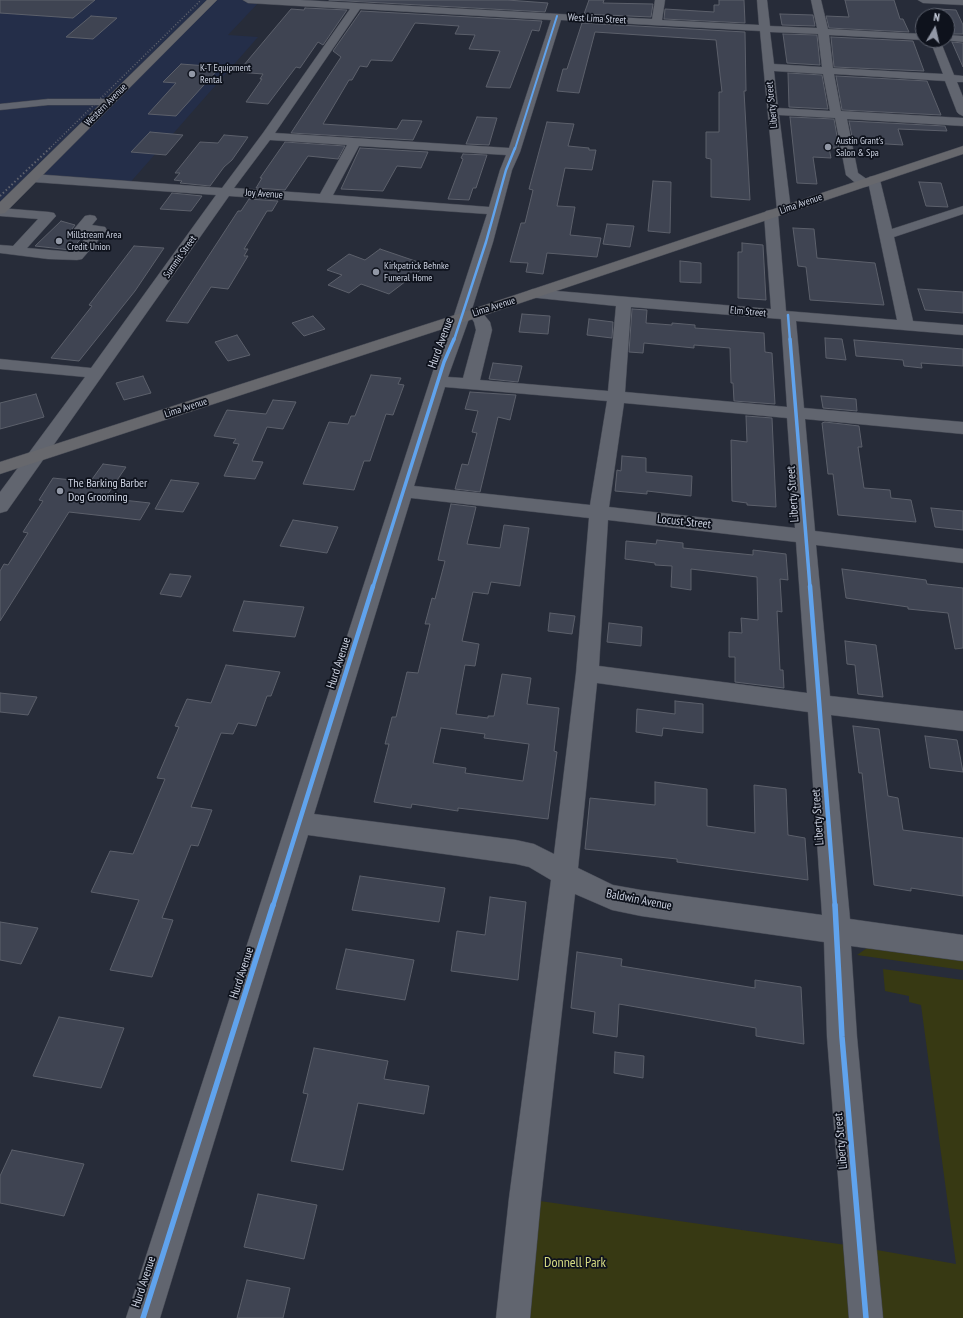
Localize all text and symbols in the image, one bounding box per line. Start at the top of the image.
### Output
north arrow [915,8,955,48]
text: N [933,10,941,25]
street label: West Lima Street [568,11,626,27]
place label: K-T Equipment Rental [200,62,251,86]
marker: K-T Equipment Rental [187,69,197,79]
street label: Western Avenue [82,81,130,129]
street label: Liberty Street [764,81,780,129]
place label: Austin Grant's Salon & Spa [836,135,883,158]
marker: Austin Grant's Salon & Spa [823,142,833,152]
street label: Joy Avenue [245,187,283,201]
street label: Lima Avenue [778,191,824,217]
place label: Millstream Area Credit Union [67,229,121,252]
street label: Summit Street [161,233,199,281]
marker: Millstream Area Credit Union [54,236,64,246]
place label: Kirkpatrick Behnke Funeral Home [384,260,449,284]
marker: Kirkpatrick Behnke Funeral Home [371,267,381,277]
street label: Lima Avenue [471,294,517,320]
street label: Elm Street [730,304,766,320]
street label: Hurd Avenue [425,316,457,370]
street label: Lima Avenue [163,395,209,421]
street label: Liberty Street [784,465,802,523]
place label: The Barking Barber Dog Grooming [68,477,147,505]
marker: The Barking Barber Dog Grooming [55,486,65,496]
street label: Locust Street [656,512,712,532]
street label: Hurd Avenue [324,636,354,690]
street label: Liberty Street [809,788,827,846]
street label: Baldwin Avenue [605,887,673,913]
street label: Hurd Avenue [227,946,257,1000]
street label: Liberty Street [831,1112,851,1170]
street label: Hurd Avenue [129,1255,159,1309]
park label: Donnell Park [544,1255,606,1271]

